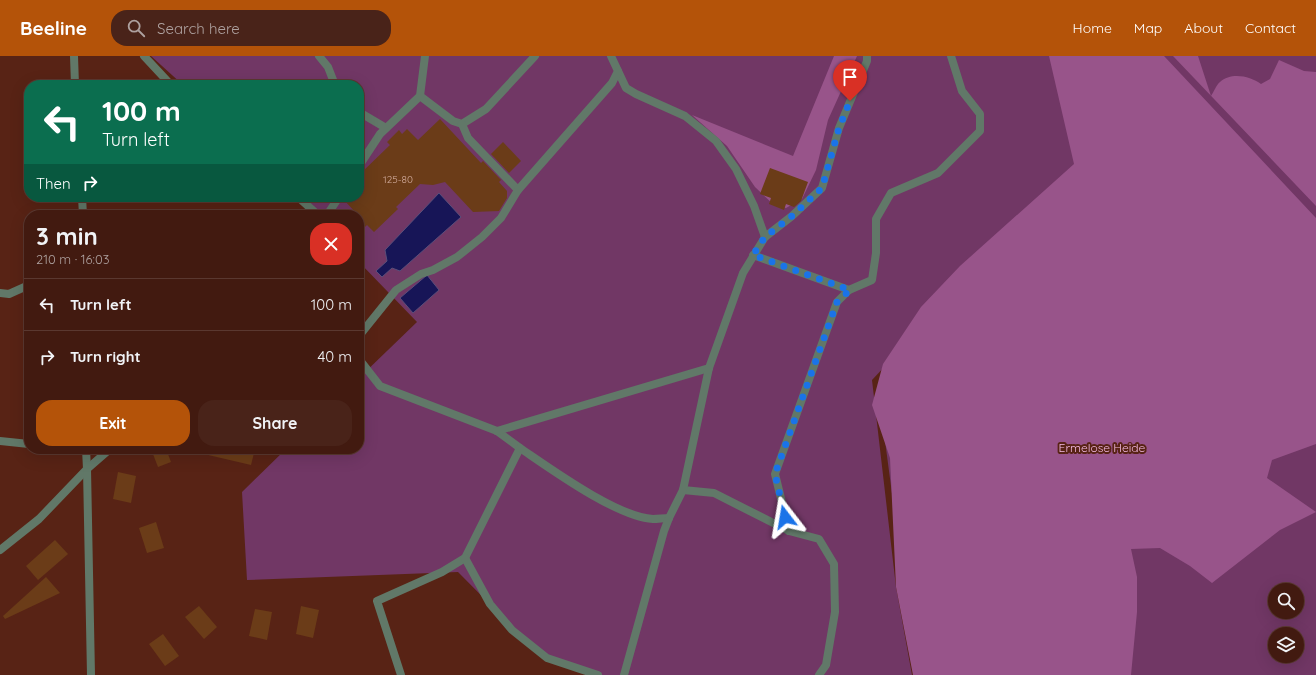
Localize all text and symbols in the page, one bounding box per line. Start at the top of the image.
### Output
search box [111,10,391,46]
text: Beeline [20,16,87,40]
icon: search [125,17,147,39]
text: Search here [157,19,240,38]
text: Home [1073,19,1112,37]
text: Map [1134,19,1162,37]
text: About [1184,19,1223,37]
text: Contact [1245,19,1296,37]
pin [833,60,867,101]
icon: arrive [839,66,861,88]
text: 100 m [102,93,181,128]
icon: left [36,96,88,148]
text: Turn left [102,128,170,151]
icon: right [79,172,101,194]
house number: 125-80 [383,173,413,186]
text: Then [36,174,71,193]
text: 3 min [36,221,98,251]
button: close [310,223,352,265]
text: 210 m · 16:03 [36,251,110,267]
icon: left [36,294,58,316]
text: Turn left [70,295,132,314]
text: 100 m [311,295,352,314]
icon: right [36,346,58,368]
text: Turn right [70,347,141,366]
text: 40 m [317,347,352,366]
button: Exit [36,400,190,446]
button: Share [198,400,352,446]
park label: Ermelose Heide [1059,440,1146,455]
position arrow [764,496,806,538]
map controls [1268,583,1304,663]
button: search [1268,583,1304,619]
button: layers [1268,627,1304,663]

